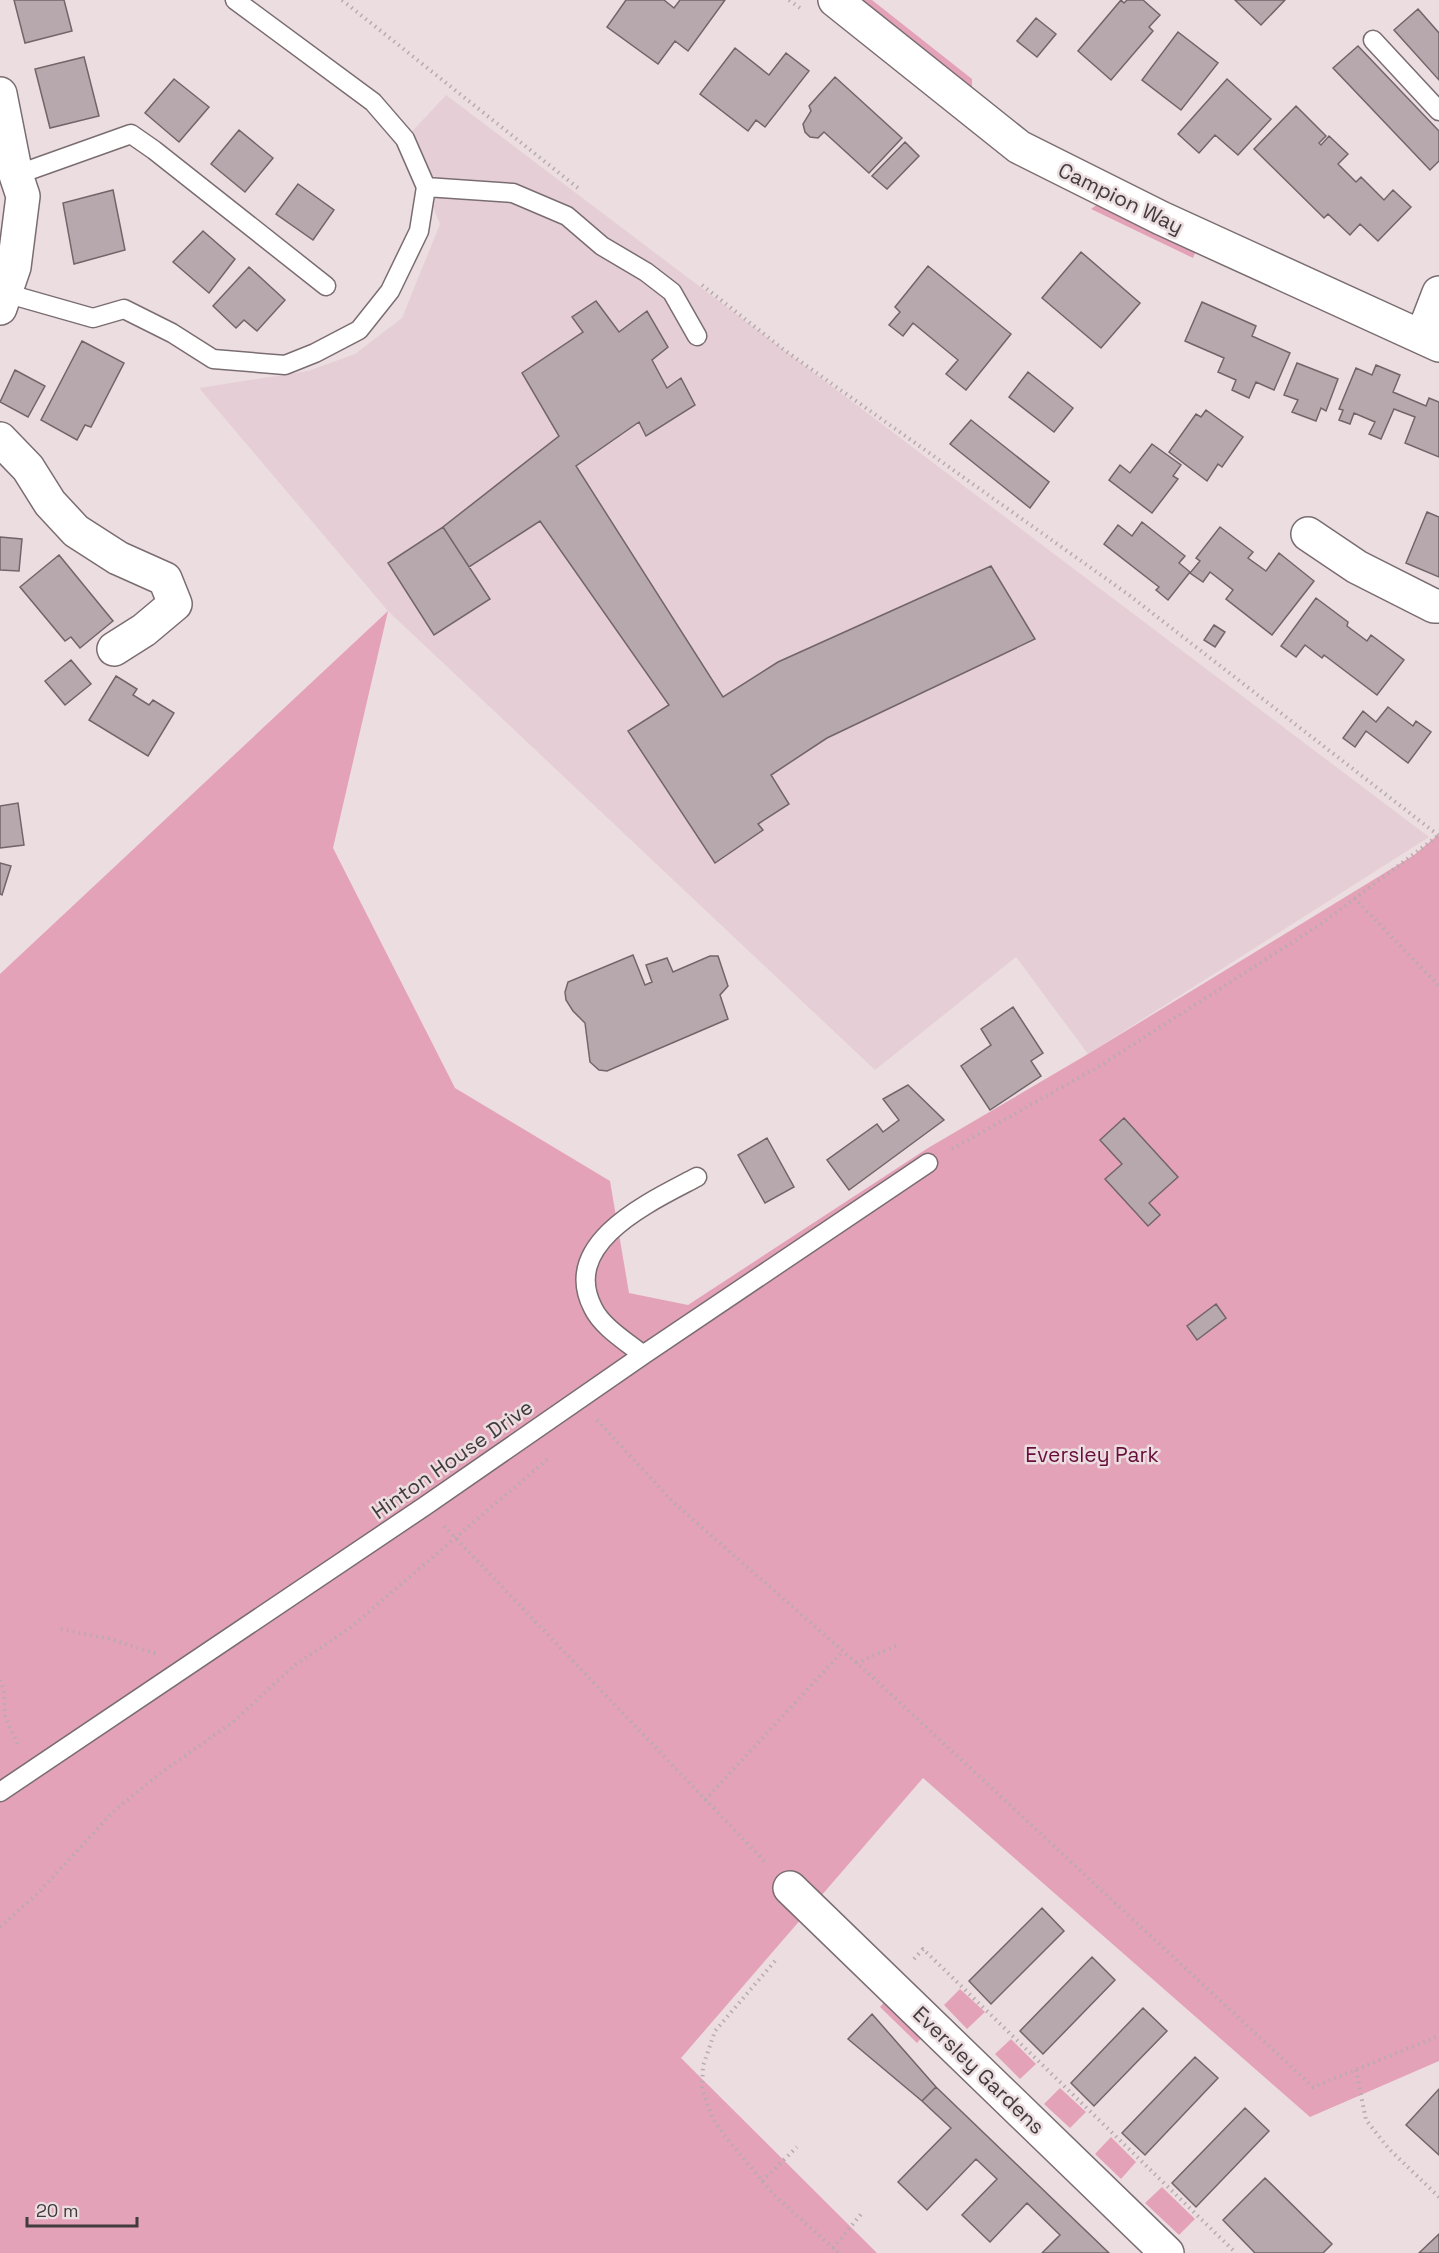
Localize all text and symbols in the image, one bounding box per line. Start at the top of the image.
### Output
street label: Campion Way [1054,156,1188,240]
street label: Hinton House Drive [366,1393,538,1525]
park label: Eversley Park [1025,1441,1159,1468]
street label: Eversley Gardens [907,2000,1051,2140]
scale bar [27,2190,136,2228]
text: 20 m [36,2199,79,2222]

